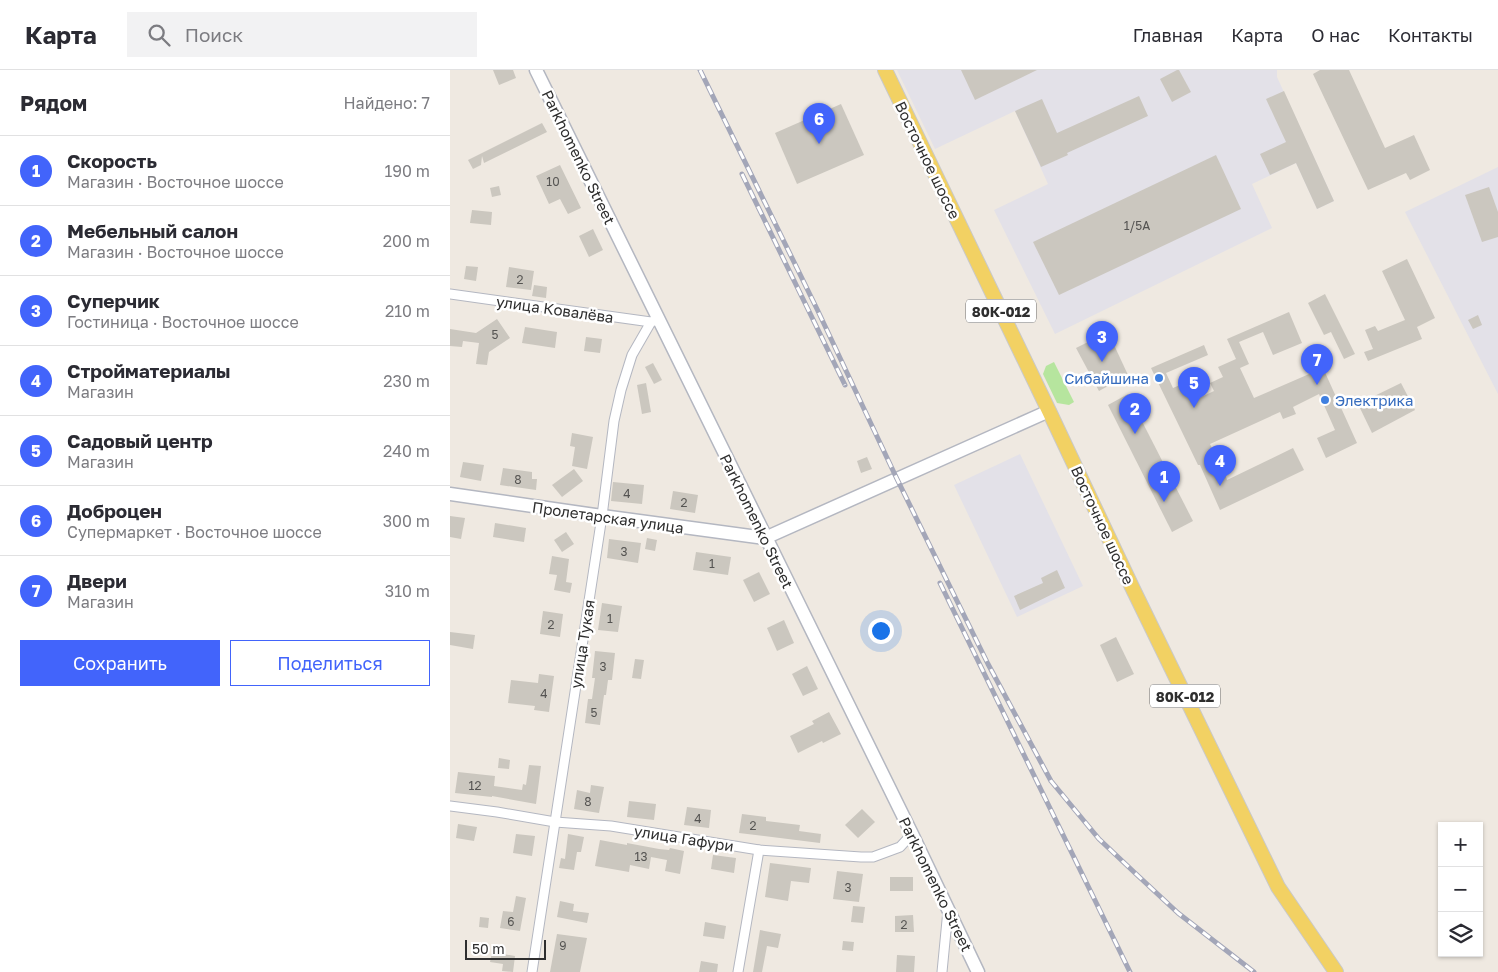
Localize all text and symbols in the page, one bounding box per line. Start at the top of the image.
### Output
search box [127,12,477,57]
text: Карта [25,20,97,49]
icon: search [145,21,173,49]
text: Поиск [185,23,243,46]
text: Главная [1133,24,1203,46]
text: Карта [1231,24,1283,46]
text: О нас [1311,24,1360,46]
text: Контакты [1388,24,1473,46]
street label: Parkhomenko Street [539,87,619,227]
text: Рядом [20,90,87,116]
text: Найдено: 7 [343,93,430,113]
street label: Восточное шоссе [892,98,964,222]
pin: 6 [803,103,835,144]
text: Скорость [67,149,157,172]
text: 1 [32,161,40,181]
text: 190 m [384,161,430,181]
text: Магазин · Восточное шоссе [67,172,284,192]
house number: 10 [546,174,560,189]
house number: 1/5А [1124,218,1150,233]
text: Мебельный салон [67,219,238,242]
text: 2 [31,231,41,251]
text: 200 m [383,231,430,251]
text: Магазин · Восточное шоссе [67,242,284,262]
house number: 2 [517,272,524,287]
text: Суперчик [67,289,160,312]
street label: улица Ковалёва [495,292,615,326]
road number: 80К-012 [966,300,1036,322]
text: 3 [31,301,41,321]
text: 210 m [385,301,430,321]
text: Гостиница · Восточное шоссе [67,312,299,332]
pin: 3 [1086,321,1118,362]
house number: 5 [492,327,499,342]
pin: 7 [1301,344,1333,385]
text: Стройматериалы [67,359,231,382]
pin: 5 [1178,367,1210,408]
place label: Сибайшина [1064,369,1149,387]
text: 4 [31,371,41,391]
text: 230 m [383,371,430,391]
marker: Сибайшина [1153,372,1165,384]
text: Магазин [67,382,134,402]
place label: Электрика [1335,391,1414,409]
pin: 2 [1119,393,1151,434]
marker: Электрика [1319,394,1331,406]
text: Садовый центр [67,429,213,452]
text: 5 [31,441,41,461]
text: 240 m [383,441,430,461]
pin: 4 [1204,445,1236,486]
street label: Parkhomenko Street [717,451,797,591]
text: Магазин [67,452,134,472]
pin: 1 [1148,461,1180,502]
street label: Восточное шоссе [1068,463,1138,587]
house number: 8 [514,472,522,487]
house number: 4 [623,486,631,501]
house number: 2 [681,495,688,510]
street label: Пролетарская улица [531,497,685,537]
text: Доброцен [67,499,162,522]
text: 6 [31,511,41,531]
text: 300 m [383,511,430,531]
text: Супермаркет · Восточное шоссе [67,522,322,542]
house number: 3 [620,544,628,559]
house number: 1 [709,556,715,571]
text: Двери [67,569,127,592]
text: 7 [32,581,40,601]
text: 310 m [385,581,430,601]
text: Магазин [67,592,134,612]
street label: улица Тукая [566,598,598,690]
house number: 1 [607,611,613,626]
house number: 2 [548,617,555,632]
your location [868,618,894,644]
button: Сохранить [20,640,220,686]
button: Поделиться [230,640,430,686]
house number: 3 [599,659,607,674]
road number: 80К-012 [1150,684,1220,708]
house number: 4 [540,686,548,701]
house number: 5 [591,705,598,720]
house number: 12 [469,778,481,793]
house number: 8 [584,794,592,809]
house number: 4 [694,811,702,826]
street label: Parkhomenko Street [896,814,976,954]
house number: 2 [750,818,757,833]
street label: улица Гафури [633,821,735,855]
map controls [1438,822,1483,957]
button: + [1438,822,1483,867]
house number: 13 [635,849,647,864]
button: − [1438,867,1483,912]
house number: 3 [844,880,852,895]
button: layers [1438,912,1483,957]
house number: 6 [507,914,515,929]
house number: 2 [901,917,908,932]
scale bar [465,937,546,960]
house number: 9 [559,938,567,953]
text: 50 m [472,940,505,957]

